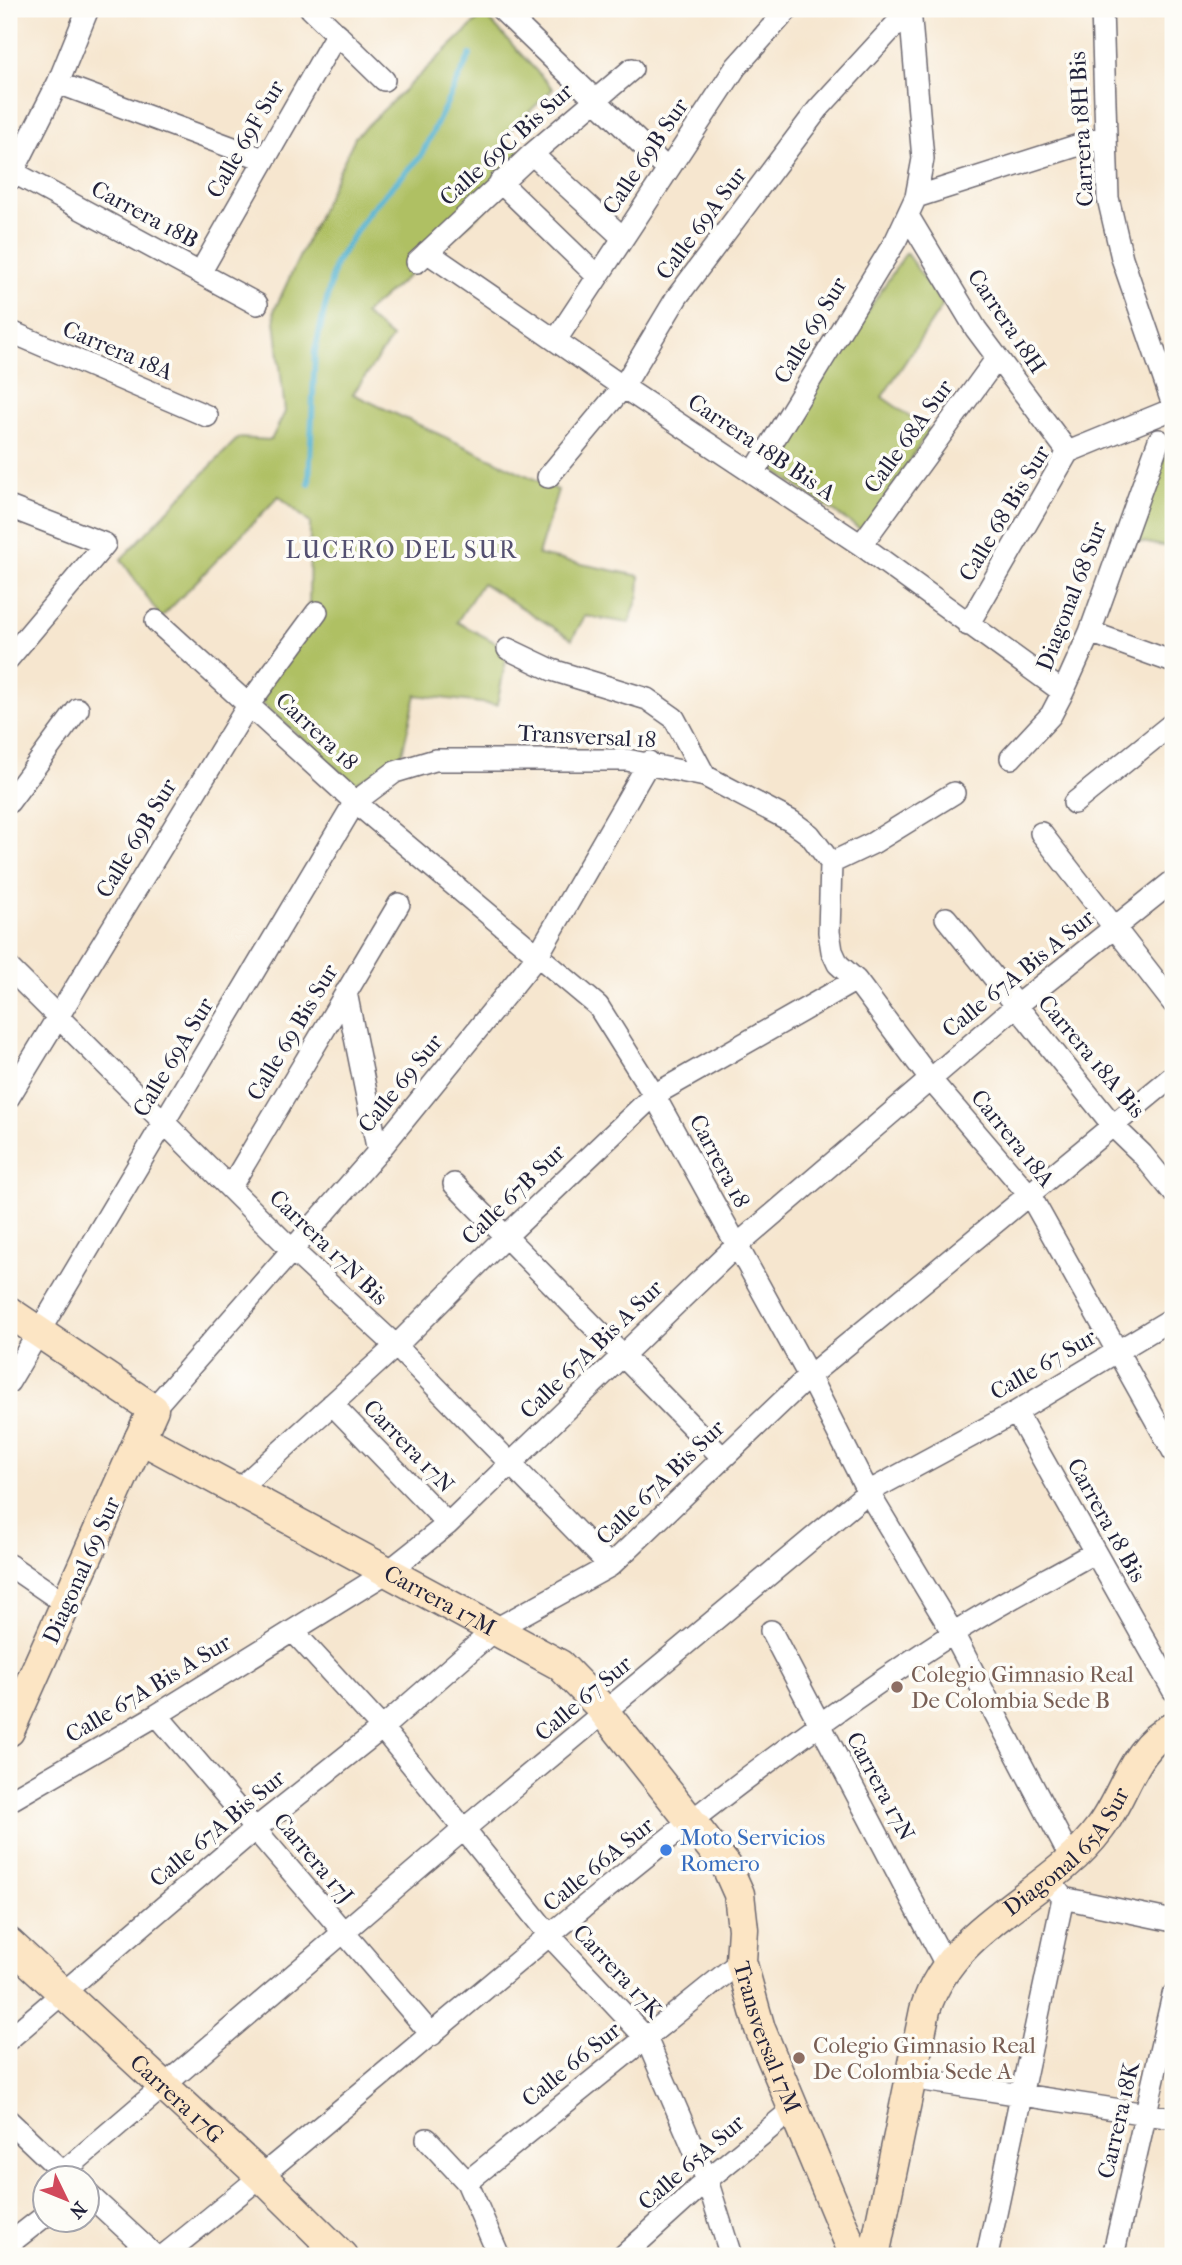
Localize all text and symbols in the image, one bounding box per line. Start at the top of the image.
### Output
street label: Carrera 18H Bis [1064,51,1099,207]
street label: Calle 69F Sur [201,75,290,203]
street label: Calle 69C Bis Sur [434,77,579,211]
street label: Calle 69B Sur [597,93,694,219]
street label: Calle 69A Sur [650,162,753,285]
street label: Carrera 18B [87,175,203,254]
street label: Carrera 18H [962,264,1051,379]
street label: Calle 69 Sur [768,272,853,388]
street label: Carrera 18A [59,315,178,386]
street label: Calle 68A Sur [858,374,959,498]
street label: Carrera 18B Bis A [683,388,841,507]
street label: Calle 68 Bis Sur [953,440,1056,586]
street label: Diagonal 68 Sur [1031,518,1112,675]
district label: LUCERO DEL SUR [286,536,518,564]
street label: Carrera 18 [270,687,363,776]
street label: Transversal 18 [517,719,657,754]
street label: Calle 69B Sur [90,774,183,903]
street label: Calle 67A Bis A Sur [937,904,1100,1043]
street label: Calle 69 Bis Sur [241,959,344,1105]
street label: Carrera 18A Bis [1032,989,1151,1123]
street label: Calle 69A Sur [127,993,220,1122]
street label: Calle 69 Sur [352,1028,448,1138]
street label: Carrera 18A [965,1084,1061,1193]
street label: Carrera 18 [684,1110,755,1213]
street label: Calle 67B Sur [456,1138,571,1250]
street label: Carrera 17N Bis [264,1184,393,1311]
street label: Calle 67A Bis A Sur [514,1274,668,1424]
street label: Calle 67 Sur [985,1323,1101,1406]
street label: Carrera 17N [358,1394,460,1499]
street label: Calle 67A Bis Sur [591,1414,730,1550]
street label: Carrera 18 Bis [1061,1454,1152,1587]
street label: Diagonal 69 Sur [37,1492,126,1648]
street label: Carrera 17M [379,1560,500,1642]
street label: Calle 67A Bis A Sur [61,1628,236,1748]
street label: Calle 67 Sur [529,1650,637,1747]
place label: Colegio Gimnasio Real De Colombia Sede B [911,1661,1134,1714]
marker: Colegio Gimnasio Real De Colombia Sede B [889,1679,905,1695]
street label: Carrera 17N [841,1727,920,1845]
street label: Calle 67A Bis Sur [144,1764,291,1893]
street label: Diagonal 65A Sur [998,1783,1135,1922]
street label: Carrera 17J [268,1807,359,1909]
street label: Calle 66A Sur [538,1811,659,1917]
place label: Moto Servicios Romero [680,1824,825,1877]
marker: Moto Servicios Romero [658,1842,674,1858]
street label: Carrera 17K [567,1919,669,2025]
street label: Transversal 17M [728,1958,807,2117]
street label: Calle 66 Sur [516,2016,626,2112]
place label: Colegio Gimnasio Real De Colombia Sede A [813,2032,1036,2085]
street label: Carrera 17G [124,2049,229,2149]
marker: Colegio Gimnasio Real De Colombia Sede A [791,2050,807,2066]
street label: Carrera 18K [1092,2058,1145,2181]
street label: Calle 65A Sur [633,2109,750,2216]
north arrow [32,2164,102,2234]
text: N [64,2197,91,2223]

